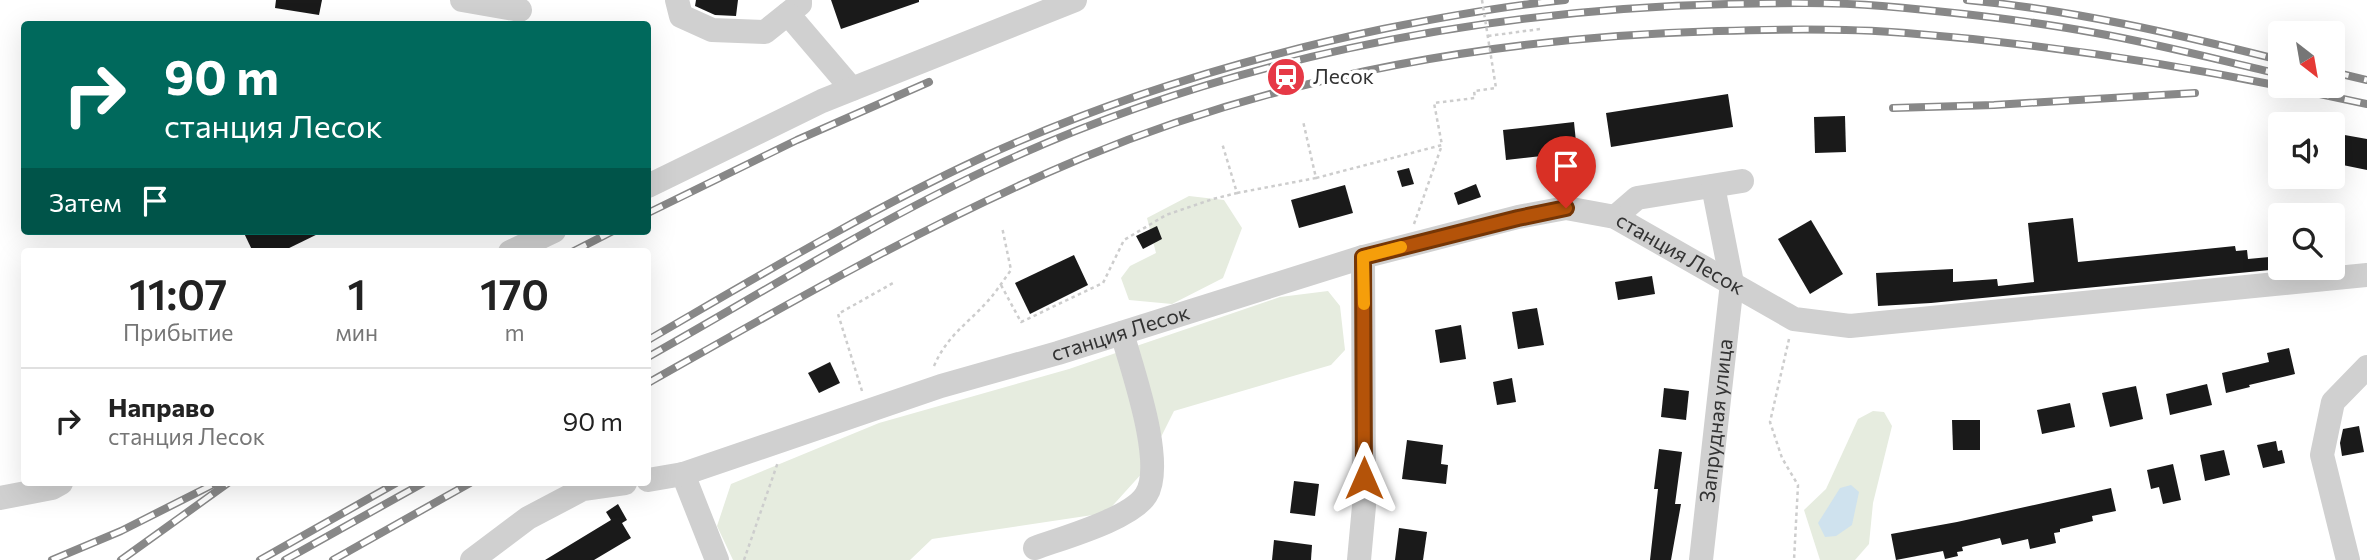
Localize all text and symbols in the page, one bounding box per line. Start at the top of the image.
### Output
north arrow [2268,21,2345,98]
map controls [2268,21,2345,280]
text: 90 m [164,45,279,105]
icon: right [49,49,140,140]
station icon: Лесок [1265,56,1307,98]
place label: Лесок [1313,63,1374,88]
text: станция Лесок [164,105,383,145]
button: sound [2268,112,2345,189]
pin [1536,136,1596,208]
icon: arrive [1547,147,1585,185]
icon: arrive [136,182,174,220]
text: Затем [49,186,122,217]
button: search [2268,203,2345,280]
street label: станция Лесок [1612,206,1749,299]
text: 11:07 [129,267,227,319]
text: 1 [347,267,366,319]
text: 170 [480,267,549,319]
street label: станция Лесок [1048,298,1192,365]
text: Прибытие [123,318,234,346]
text: мин [335,318,378,346]
text: m [505,318,525,346]
street label: Запрудная улица [1693,337,1737,504]
text: Направо [108,391,215,422]
icon: right [49,402,87,440]
text: 90 m [563,405,623,436]
text: станция Лесок [108,422,265,450]
position arrow [1327,441,1401,515]

